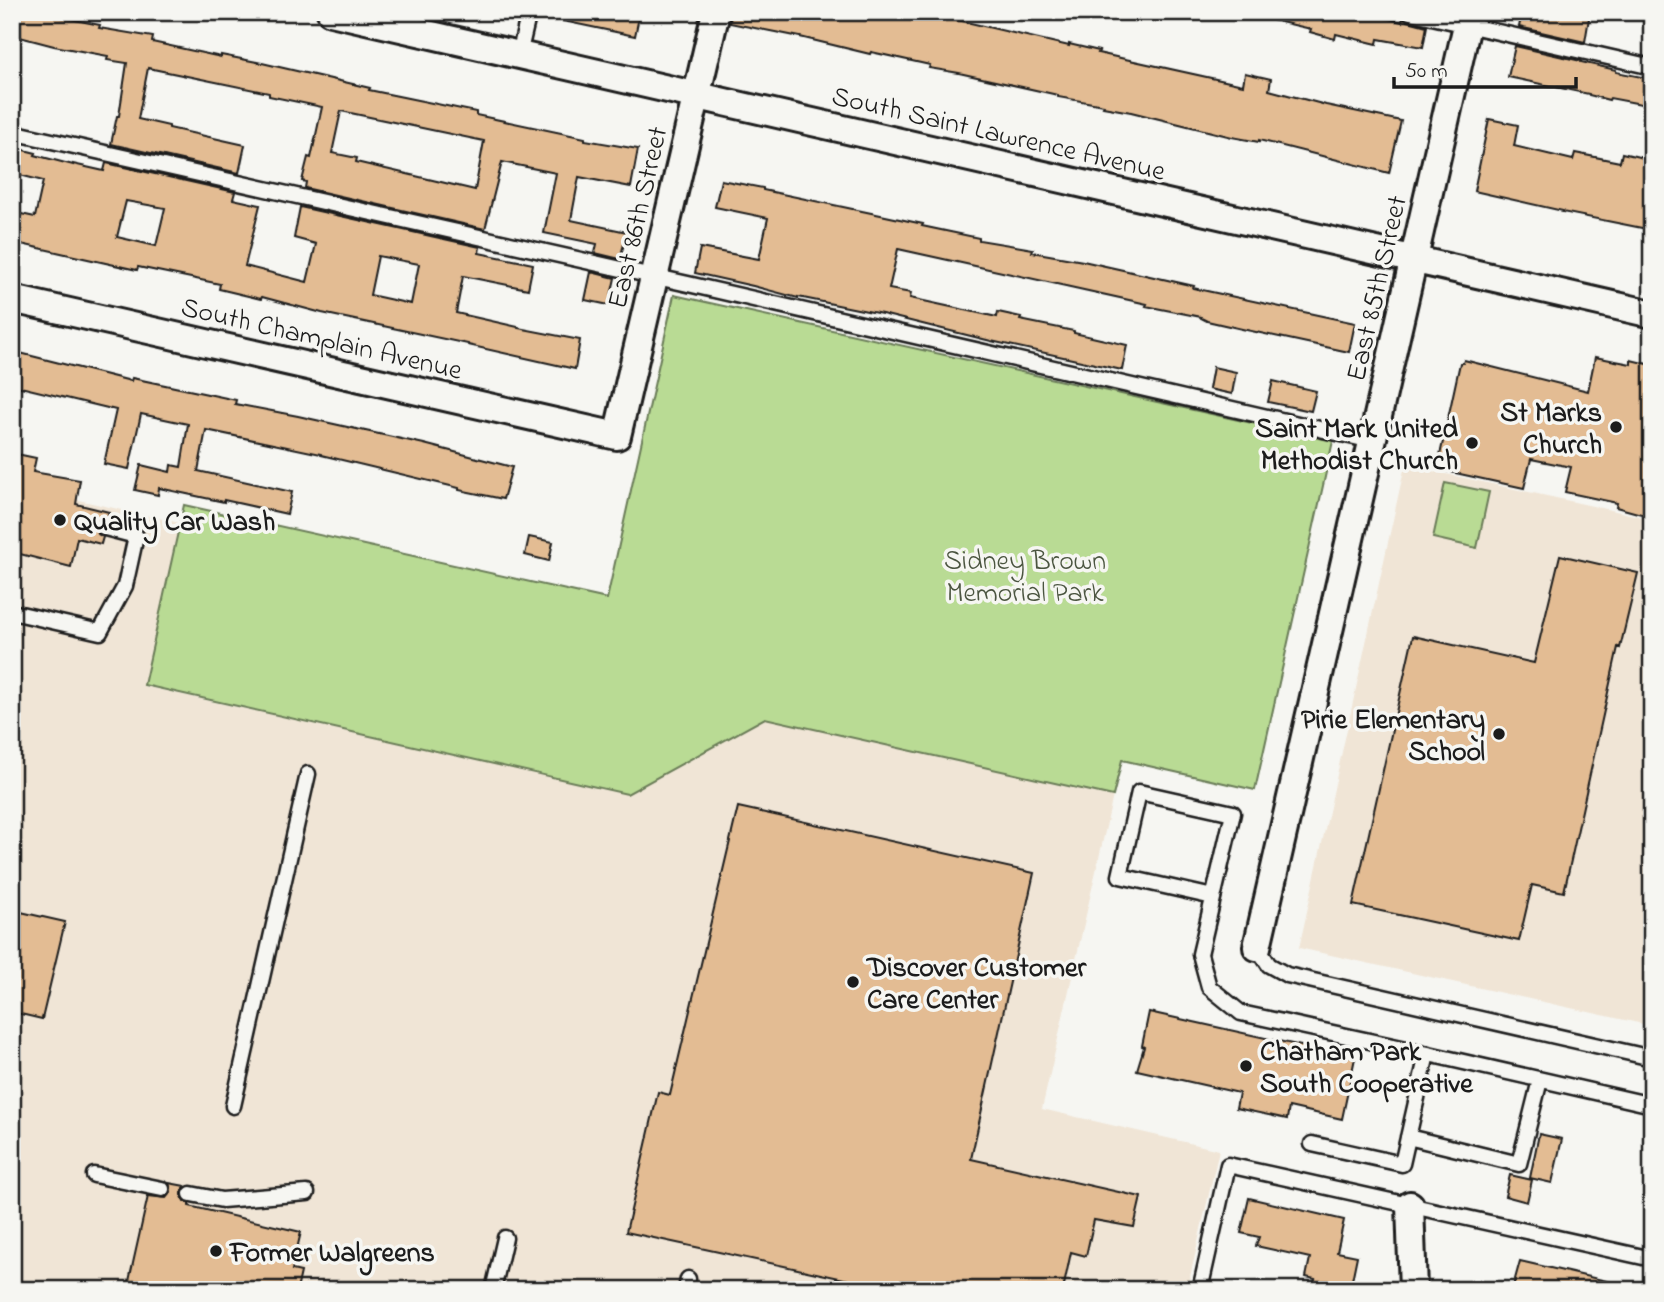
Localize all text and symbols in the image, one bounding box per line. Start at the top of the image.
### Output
scale bar [1394,46,1576,90]
text: 50 m [1405,57,1448,87]
street label: South Saint Lawrence Avenue [827,77,1169,194]
street label: East 86th Street [599,123,680,313]
street label: East 85th Street [1337,192,1420,386]
street label: South Champlain Avenue [177,288,466,393]
place label: St Marks Church [1500,394,1602,467]
place label: Saint Mark United Methodist Church [1255,410,1458,483]
marker: St Marks Church [1608,419,1624,435]
marker: Saint Mark United Methodist Church [1464,435,1480,451]
place label: Quality Car Wash [74,503,275,544]
marker: Quality Car Wash [52,512,68,528]
park label: Sidney Brown Memorial Park [944,542,1106,615]
place label: Pirie Elementary School [1301,701,1485,774]
marker: Pirie Elementary School [1491,726,1507,742]
place label: Discover Customer Care Center [865,949,1088,1022]
marker: Discover Customer Care Center [845,974,861,990]
place label: Chatham Park South Cooperative [1260,1033,1474,1106]
marker: Chatham Park South Cooperative [1238,1058,1254,1074]
place label: Former Walgreens [228,1234,435,1276]
marker: Former Walgreens [208,1243,224,1259]

